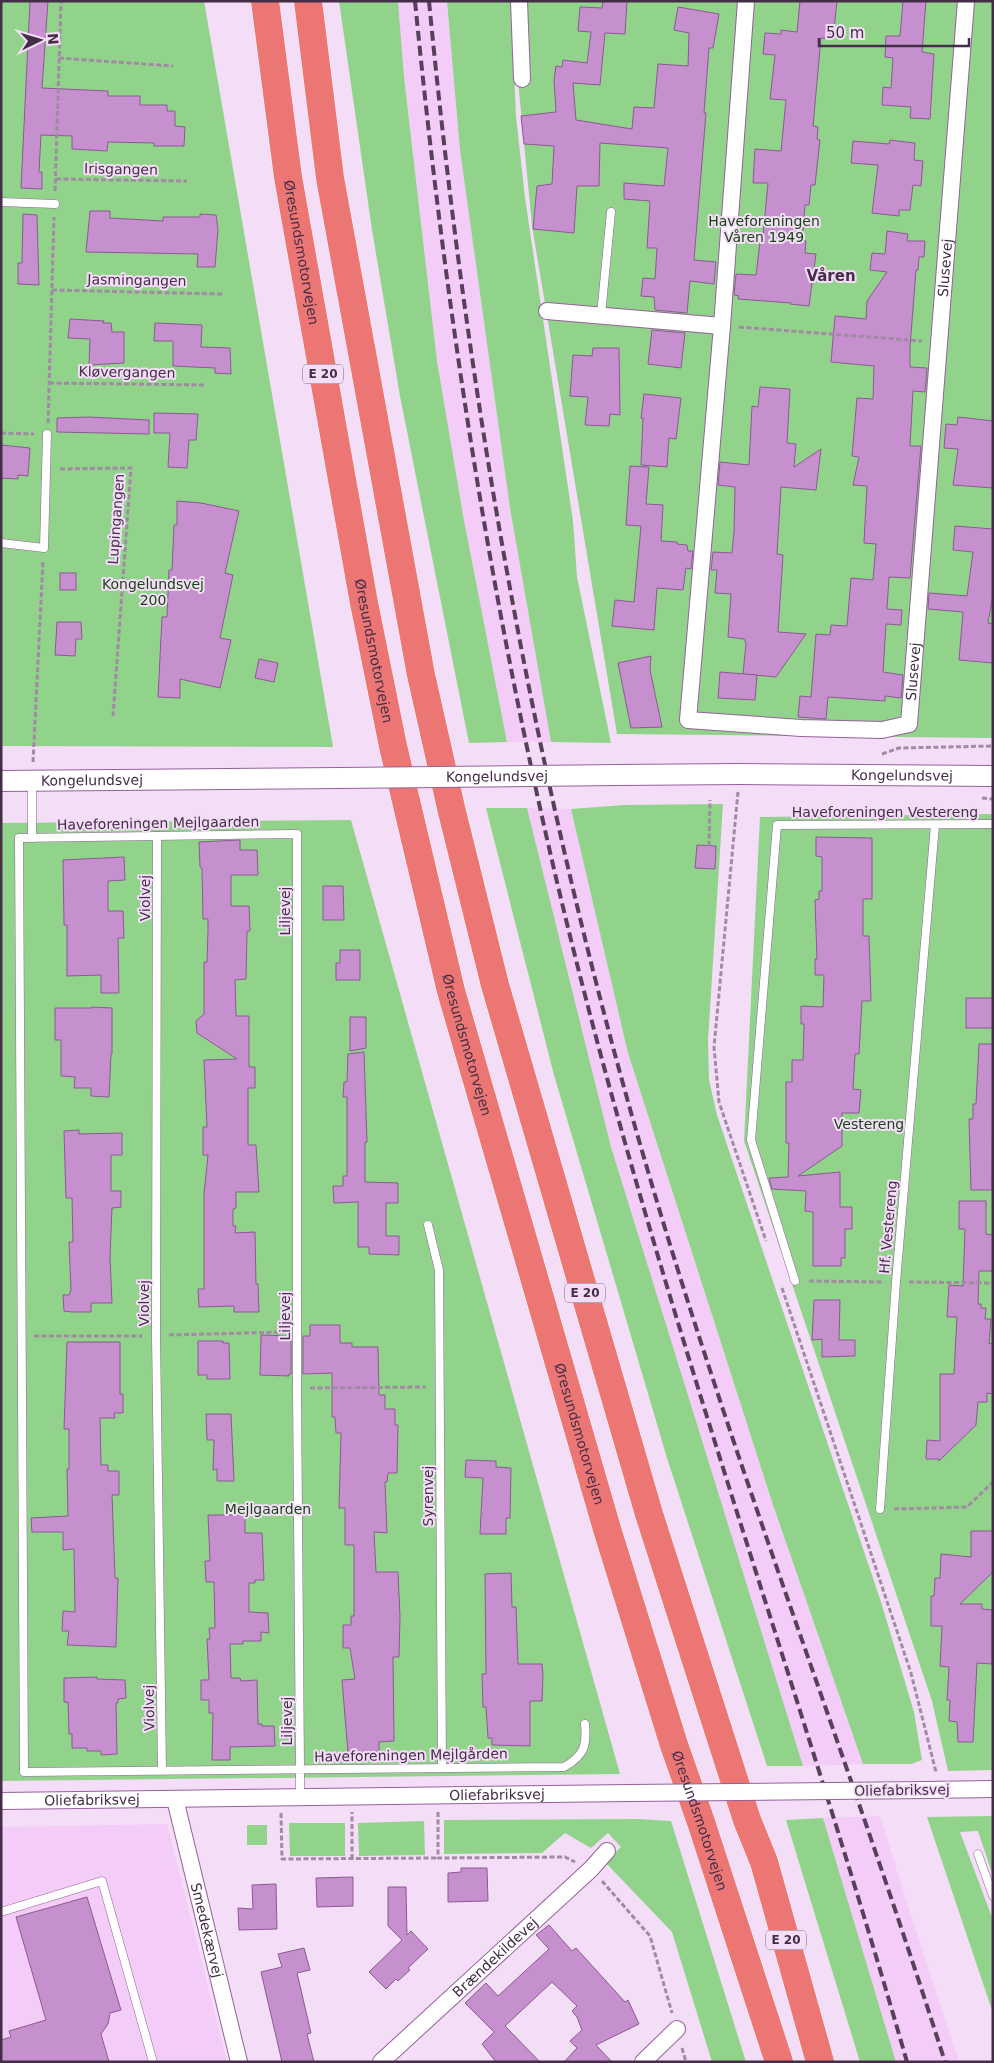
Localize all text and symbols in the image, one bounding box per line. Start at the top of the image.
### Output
north arrow [15,15,65,65]
scale bar [819,15,969,47]
text: 50 m [826,24,864,42]
text: N [44,32,61,45]
street label: Irisgangen [84,160,158,178]
street label: Øresundsmotorvejen [281,179,322,326]
park label: Haveforeningen Våren 1949 [708,213,820,245]
street label: Slusevej [935,238,955,297]
district label: Våren [806,267,856,285]
street label: Jasmingangen [86,271,187,289]
street label: Kløvergangen [78,363,176,381]
road number: E 20 [303,364,343,384]
street label: Lupingangen [105,473,127,565]
park label: Kongelundsvej 200 [102,576,204,608]
street label: Øresundsmotorvejen [352,577,396,724]
street label: Slusevej [903,642,923,701]
street label: Kongelundsvej [851,767,953,784]
street label: Kongelundsvej [446,768,548,785]
street label: Kongelundsvej [41,772,143,789]
street label: Haveforeningen Vestereng [792,804,978,820]
street label: Haveforeningen Mejlgaarden [57,813,259,833]
street label: Violvej [137,875,153,921]
street label: Liljevej [277,887,293,935]
street label: Øresundsmotorvejen [439,972,495,1118]
park label: Vestereng [834,1116,904,1132]
street label: Hf. Vestereng [876,1180,900,1274]
street label: Violvej [136,1280,152,1326]
road number: E 20 [565,1284,605,1302]
street label: Liljevej [277,1292,293,1340]
street label: Øresundsmotorvejen [551,1361,608,1507]
street label: Syrenvej [420,1466,436,1526]
park label: Mejlgaarden [225,1501,311,1517]
street label: Violvej [141,1685,157,1731]
street label: Liljevej [279,1697,295,1745]
street label: Haveforeningen Mejlgården [314,1745,508,1765]
street label: Øresundsmotorvejen [669,1748,731,1893]
street label: Oliefabriksvej [854,1781,950,1799]
street label: Oliefabriksvej [449,1786,545,1803]
street label: Oliefabriksvej [44,1791,140,1808]
street label: Smedekærvej [188,1881,226,1979]
street label: Brændekildevej [449,1914,541,2000]
road number: E 20 [766,1930,806,1950]

